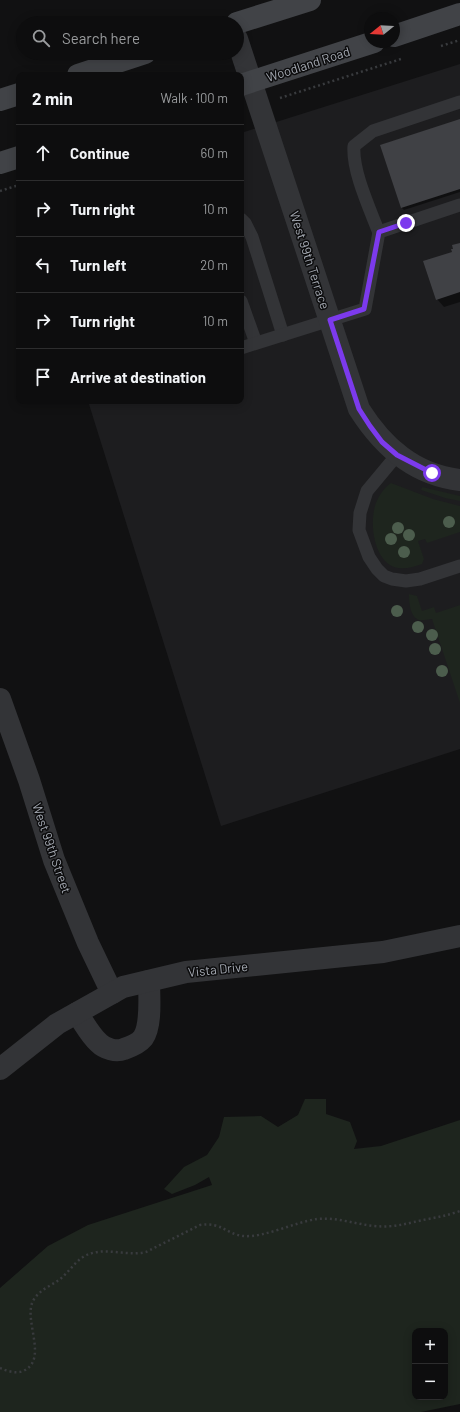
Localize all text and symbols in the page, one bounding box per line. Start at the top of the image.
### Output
north arrow [364,12,400,48]
search box [16,16,244,60]
icon: search [30,27,52,49]
text: Search here [62,29,140,47]
street label: Woodland Road [264,43,352,85]
text: 2 min [32,88,73,108]
text: Walk · 100 m [161,90,228,106]
icon: ahead [32,142,54,164]
text: Continue [70,144,130,162]
text: 60 m [201,145,228,161]
icon: right [32,198,54,220]
text: Turn right [70,200,135,218]
text: 10 m [203,201,228,217]
street label: West 99th Terrace [287,209,333,311]
route end [397,214,415,232]
icon: left [32,254,54,276]
text: Turn left [70,256,126,274]
text: 20 m [200,257,228,273]
icon: right [32,310,54,332]
text: Turn right [70,312,135,330]
text: 10 m [203,313,228,329]
icon: arrive [32,366,54,388]
text: Arrive at destination [70,368,206,386]
route start [423,464,441,482]
street label: West 99th Street [29,801,75,895]
street label: Vista Drive [187,958,249,980]
map controls [412,1328,448,1400]
button: + [412,1328,448,1364]
button: − [412,1364,448,1400]

